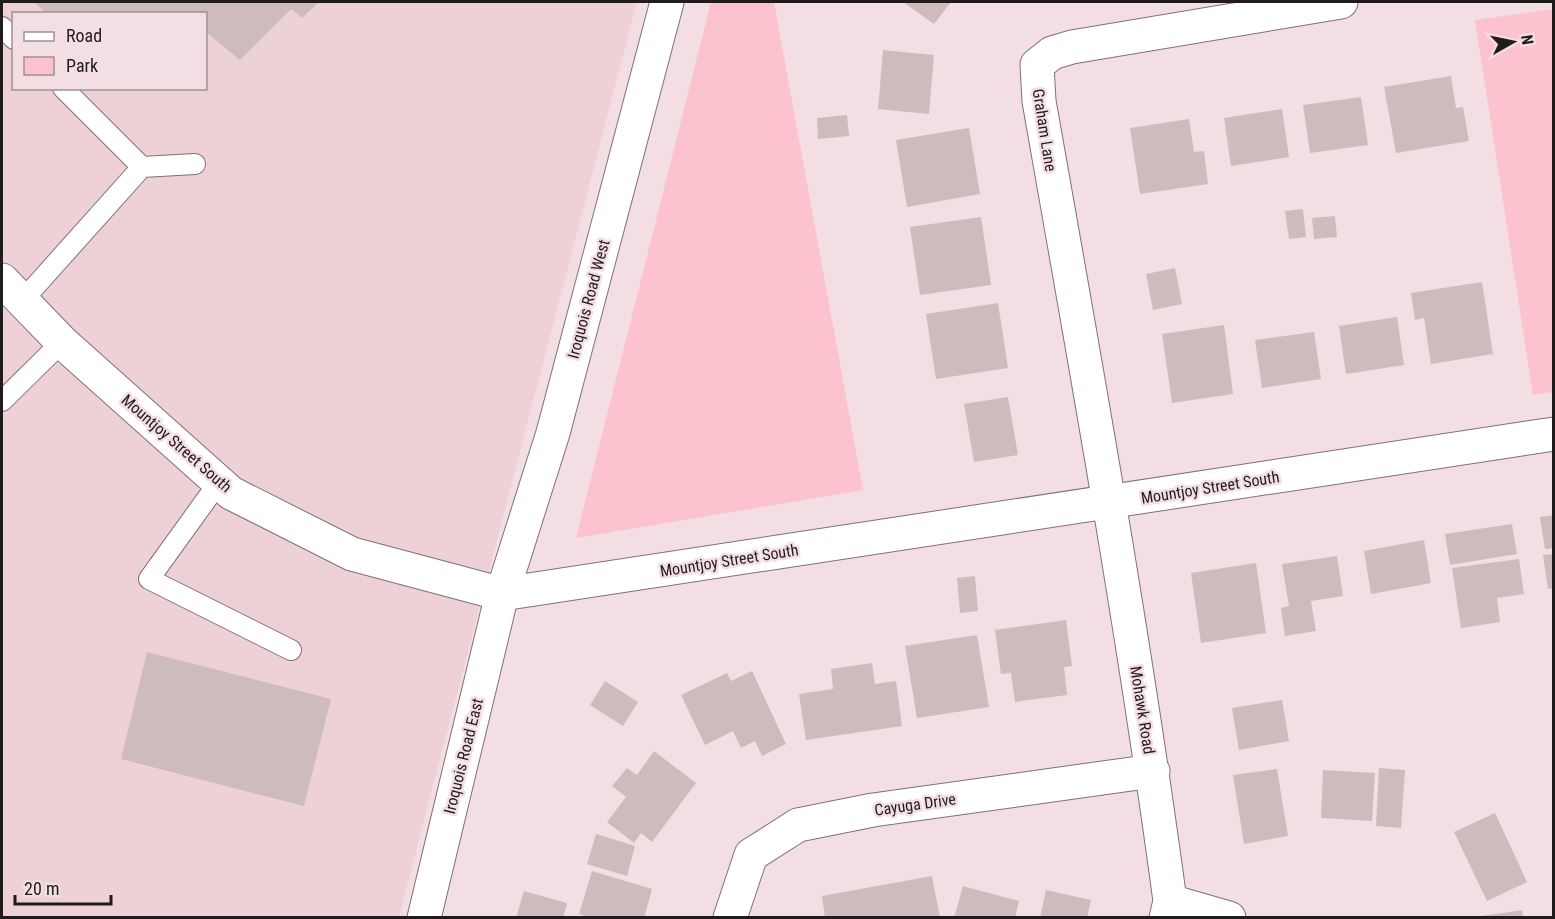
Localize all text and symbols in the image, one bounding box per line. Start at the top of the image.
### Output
legend [12,12,207,90]
north arrow [1483,12,1543,72]
text: Road [66,25,102,46]
text: N [1517,33,1537,46]
text: Park [66,55,98,76]
street label: Graham Lane [1029,87,1060,173]
street label: Iroquois Road West [563,237,614,361]
street label: Mountjoy Street South [118,390,236,496]
street label: Mountjoy Street South [1140,467,1281,508]
street label: Mountjoy Street South [659,540,800,581]
street label: Mohawk Road [1126,665,1159,755]
street label: Iroquois Road East [440,696,487,816]
street label: Cayuga Drive [873,789,957,820]
scale bar [15,868,111,906]
text: 20 m [24,878,59,899]

